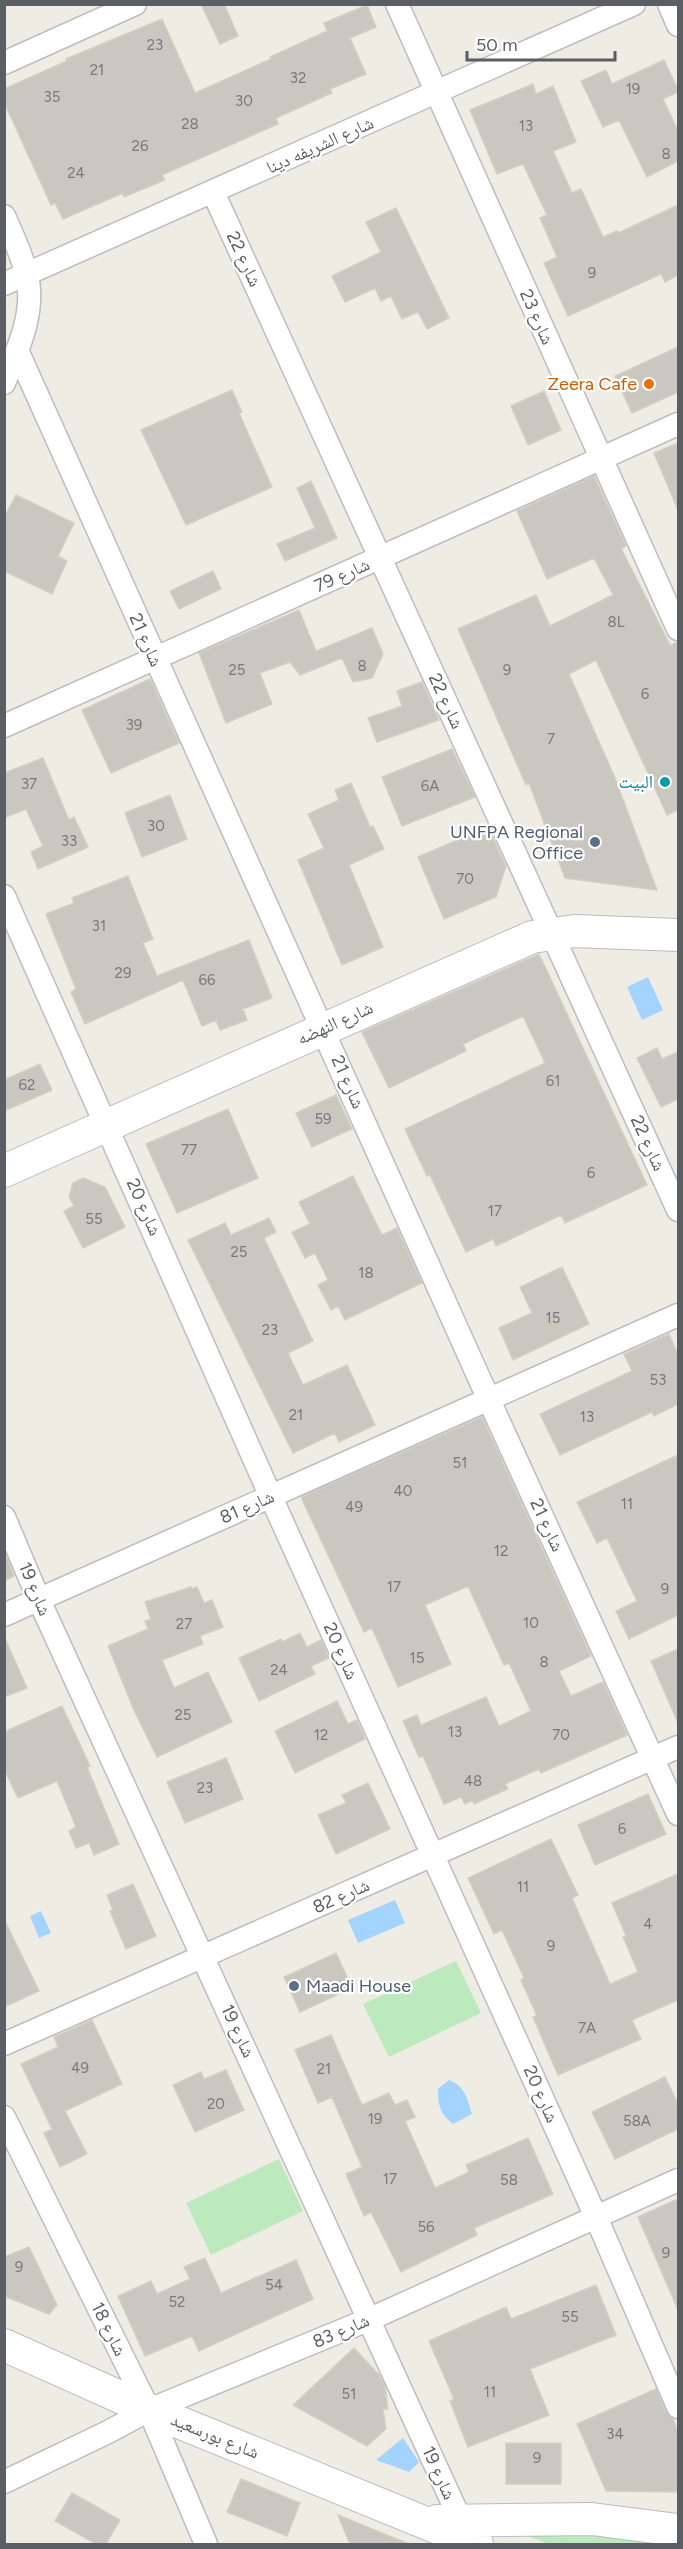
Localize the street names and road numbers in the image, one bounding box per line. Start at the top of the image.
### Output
street label: شارع الشريفه دينا [263,112,377,178]
street label: شارع 22 [222,228,266,290]
street label: شارع 23 [515,286,559,348]
street label: شارع 79 [311,553,373,597]
street label: شارع 21 [125,610,167,670]
street label: شارع 22 [424,670,468,732]
street label: شارع النهضه [294,996,376,1050]
street label: شارع 21 [327,1052,369,1112]
street label: شارع 22 [626,1112,670,1174]
street label: شارع 20 [122,1175,166,1239]
street label: شارع 81 [216,1485,278,1529]
street label: شارع 21 [525,1495,569,1555]
street label: شارع 19 [14,1559,56,1619]
street label: شارع 20 [319,1619,363,1683]
street label: شارع 82 [309,1874,373,1918]
street label: شارع 19 [216,2001,260,2061]
street label: شارع 20 [519,2062,563,2126]
street label: شارع 18 [87,2298,131,2360]
street label: شارع 83 [309,2309,373,2353]
street label: شارع بورسعيد [168,2408,262,2464]
street label: شارع 19 [418,2443,460,2503]

